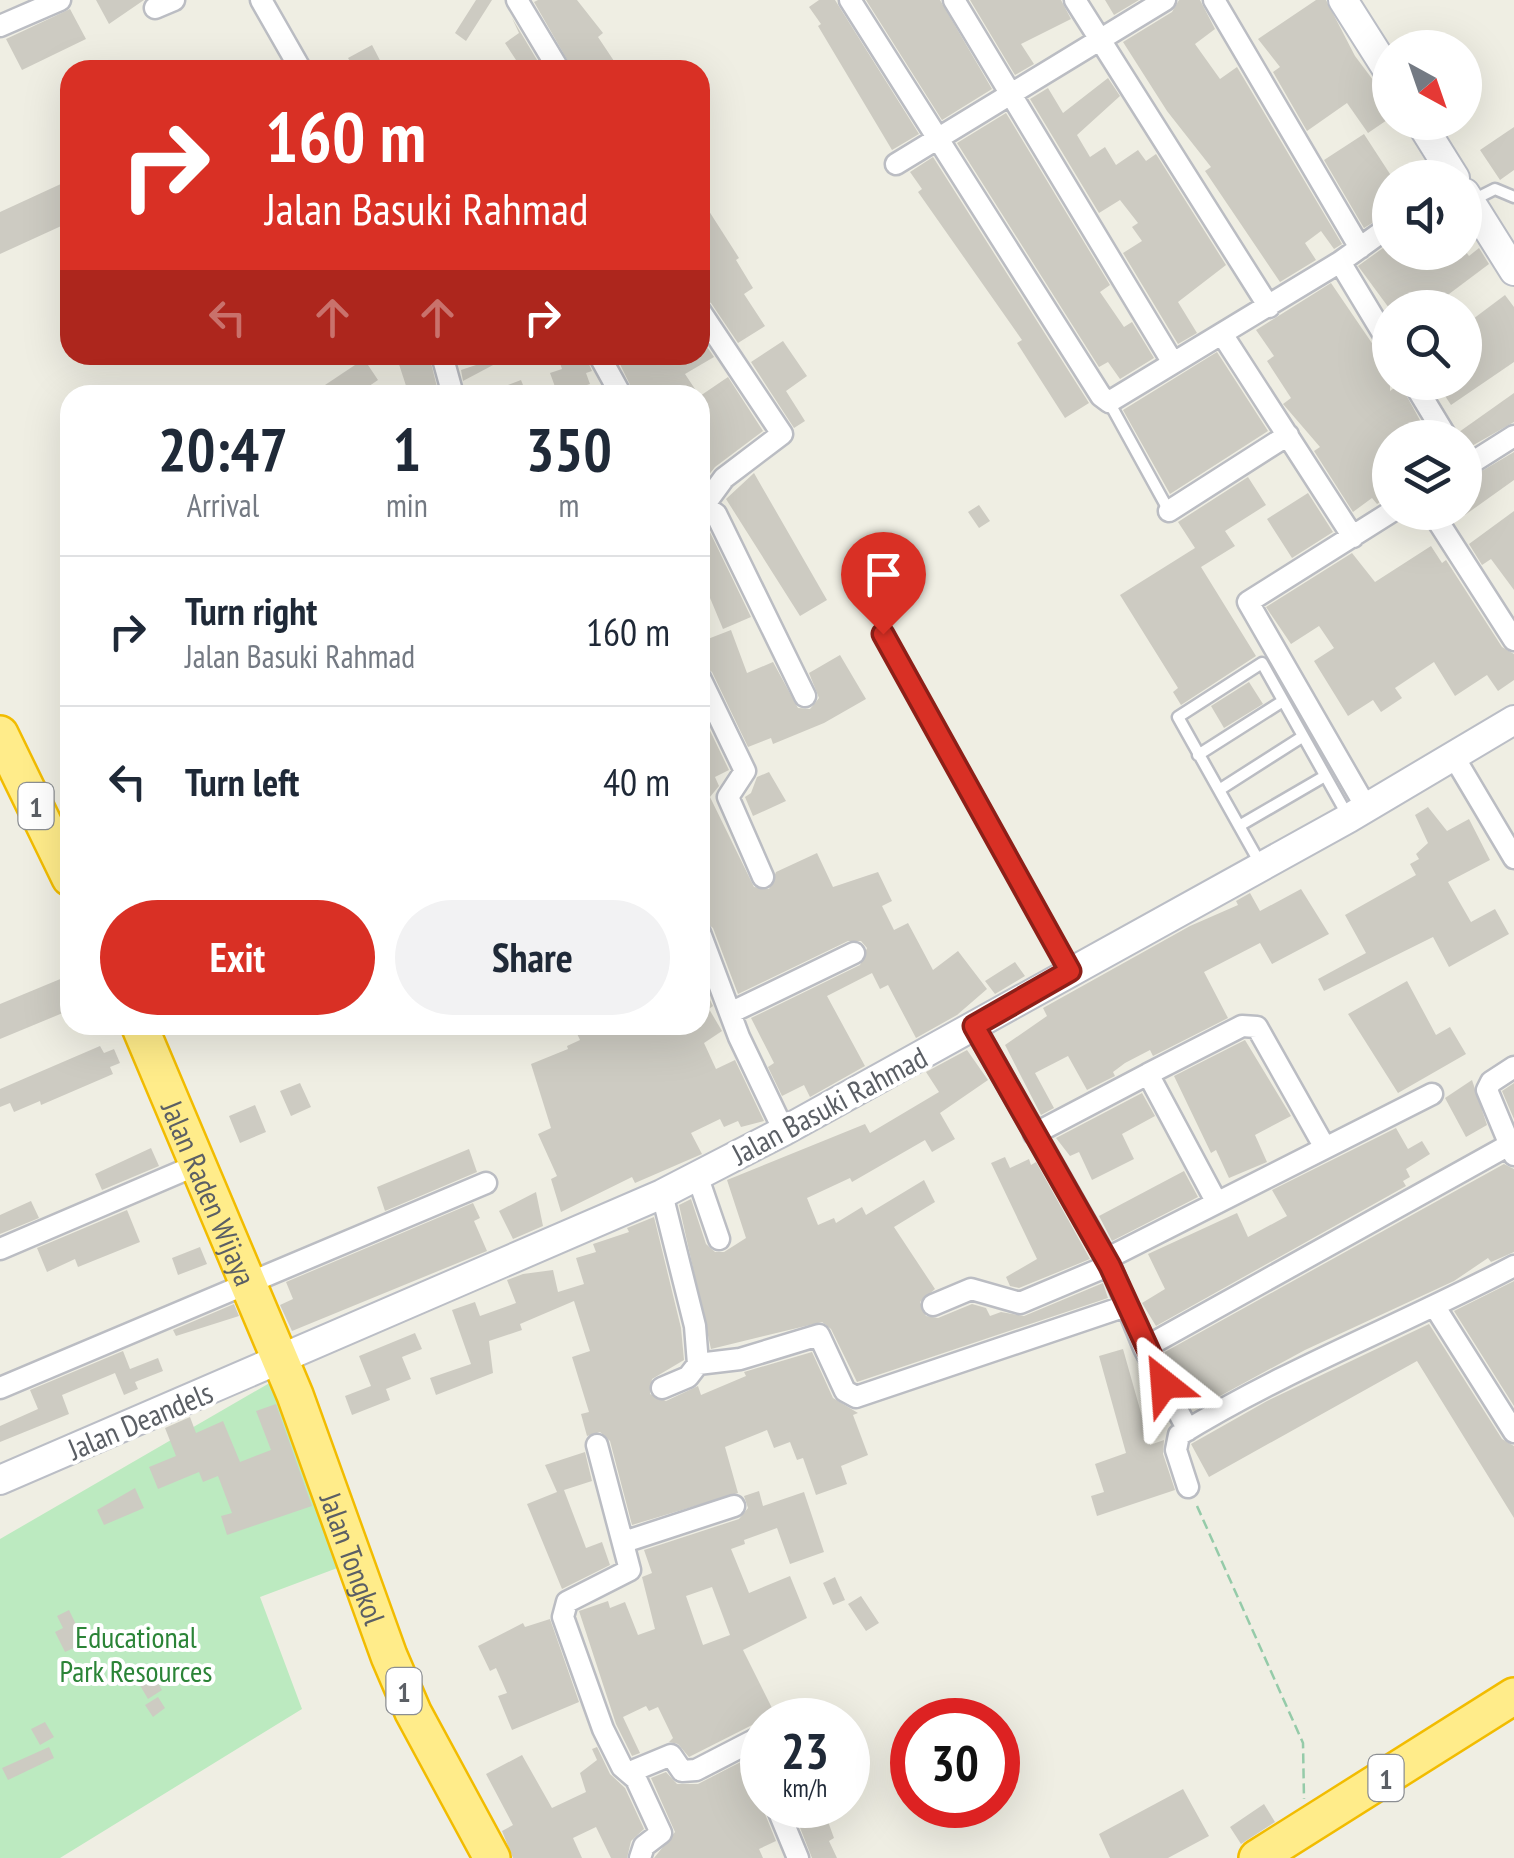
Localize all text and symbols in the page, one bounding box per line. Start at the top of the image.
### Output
north arrow [1372,30,1482,140]
map controls [1372,30,1482,530]
text: 160 m [265,91,426,181]
icon: right [100,100,230,230]
button: sound [1372,160,1482,270]
text: Jalan Basuki Rahmad [265,179,589,237]
icon: left [200,290,255,345]
icon: ahead [305,290,360,345]
icon: ahead [410,290,465,345]
icon: right [515,290,570,345]
button: search [1372,290,1482,400]
text: 20:47 [158,410,288,488]
text: 1 [393,410,421,488]
text: 350 [526,410,612,488]
button: layers [1372,420,1482,530]
text: Arrival [187,484,259,526]
text: min [386,484,428,526]
text: m [558,484,579,526]
pin [841,532,926,635]
icon: arrive [856,547,911,602]
text: Turn right [185,586,317,635]
icon: right [100,604,155,659]
text: 160 m [586,607,670,656]
text: Jalan Basuki Rahmad [185,635,415,677]
icon: left [100,754,155,809]
text: Turn left [185,757,299,806]
text: 40 m [603,757,670,806]
road number: 1 [18,783,54,829]
button: Exit [100,900,375,1015]
button: Share [395,900,670,1015]
street label: Jalan Basuki Rahmad [724,1037,933,1173]
street label: Jalan Raden Wijaya [153,1093,266,1291]
position arrow [1112,1332,1216,1436]
street label: Jalan Deandels [61,1372,218,1468]
street label: Jalan Tongkol [312,1486,395,1630]
park label: Educational Park Resources [60,1617,212,1690]
road number: 1 [386,1668,422,1714]
speed limit sign: 30 [890,1698,1020,1828]
text: 23 [781,1718,829,1783]
road number: 1 [1368,1755,1404,1801]
text: km/h [783,1772,827,1804]

